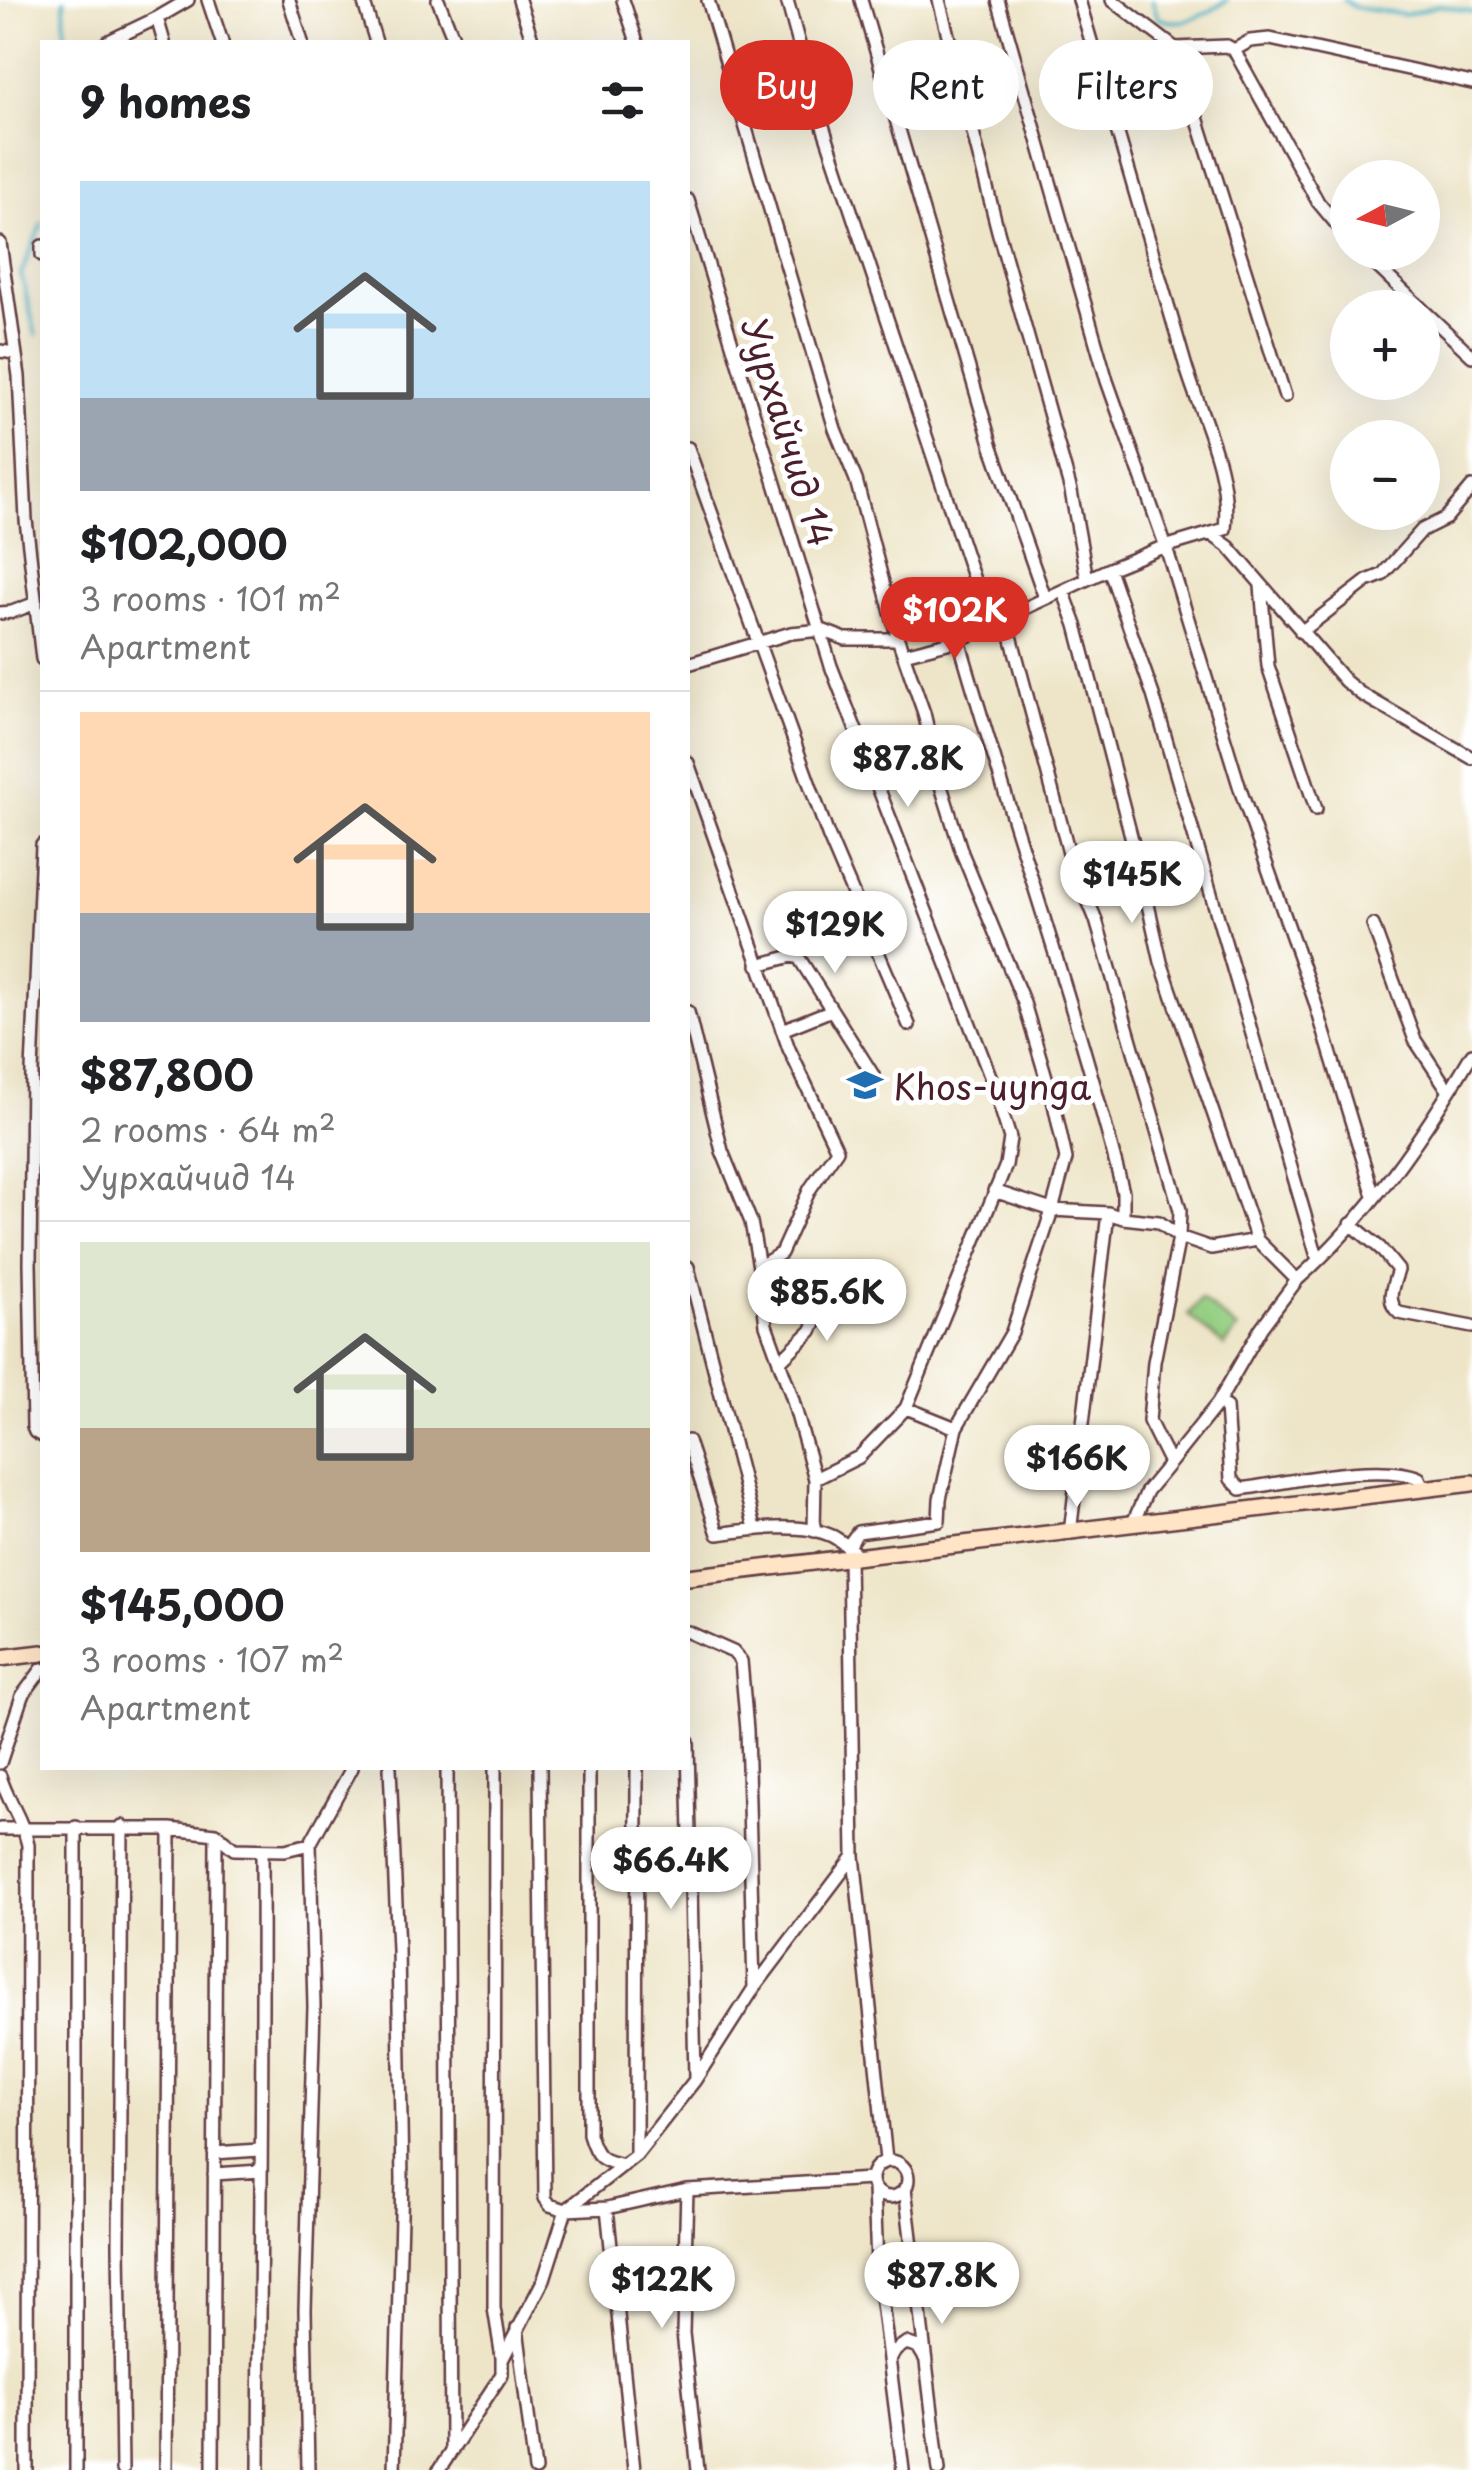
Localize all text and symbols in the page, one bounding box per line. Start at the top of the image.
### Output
chip: Buy [720,40,853,130]
chip: Rent [873,40,1019,130]
chip: Filters [1039,40,1213,130]
text: 9 homes [80,69,251,132]
icon: filters [595,73,650,128]
north arrow [1330,160,1440,270]
map controls [1330,160,1440,530]
icon: home [275,246,455,426]
button: + [1330,290,1440,400]
street label: Уурхайчид 14 [729,311,849,553]
button: − [1330,420,1440,530]
text: $102,000 [80,511,288,574]
text: 3 rooms · 101 m² [80,574,341,622]
pin: $102K [885,577,1025,662]
text: $102K [902,585,1008,633]
text: Apartment [80,622,251,670]
pin: $87.8K [827,725,989,810]
text: $87.8K [852,733,964,781]
icon: home [275,777,455,957]
pin: $145K [1062,841,1202,926]
text: $145K [1082,849,1182,897]
pin: $129K [765,891,905,976]
text: $129K [785,899,885,947]
text: $87,800 [80,1042,254,1105]
place label: Khos-uynga [893,1059,1091,1112]
school or university icon: Khos-uynga [846,1066,884,1104]
text: 2 rooms · 64 m² [80,1105,336,1153]
text: Уурхайчид 14 [80,1153,296,1201]
pin: $85.6K [746,1259,908,1344]
text: $85.6K [769,1267,885,1315]
icon: home [275,1307,455,1487]
pin: $166K [1007,1425,1147,1510]
text: $166K [1026,1433,1128,1481]
text: $145,000 [80,1572,285,1635]
text: 3 rooms · 107 m² [80,1635,344,1683]
text: Apartment [80,1683,251,1731]
pin: $66.4K [590,1827,752,1912]
text: $66.4K [613,1835,729,1883]
pin: $87.8K [861,2242,1023,2327]
pin: $122K [592,2246,732,2331]
text: $87.8K [886,2250,998,2298]
text: $122K [611,2254,713,2302]

